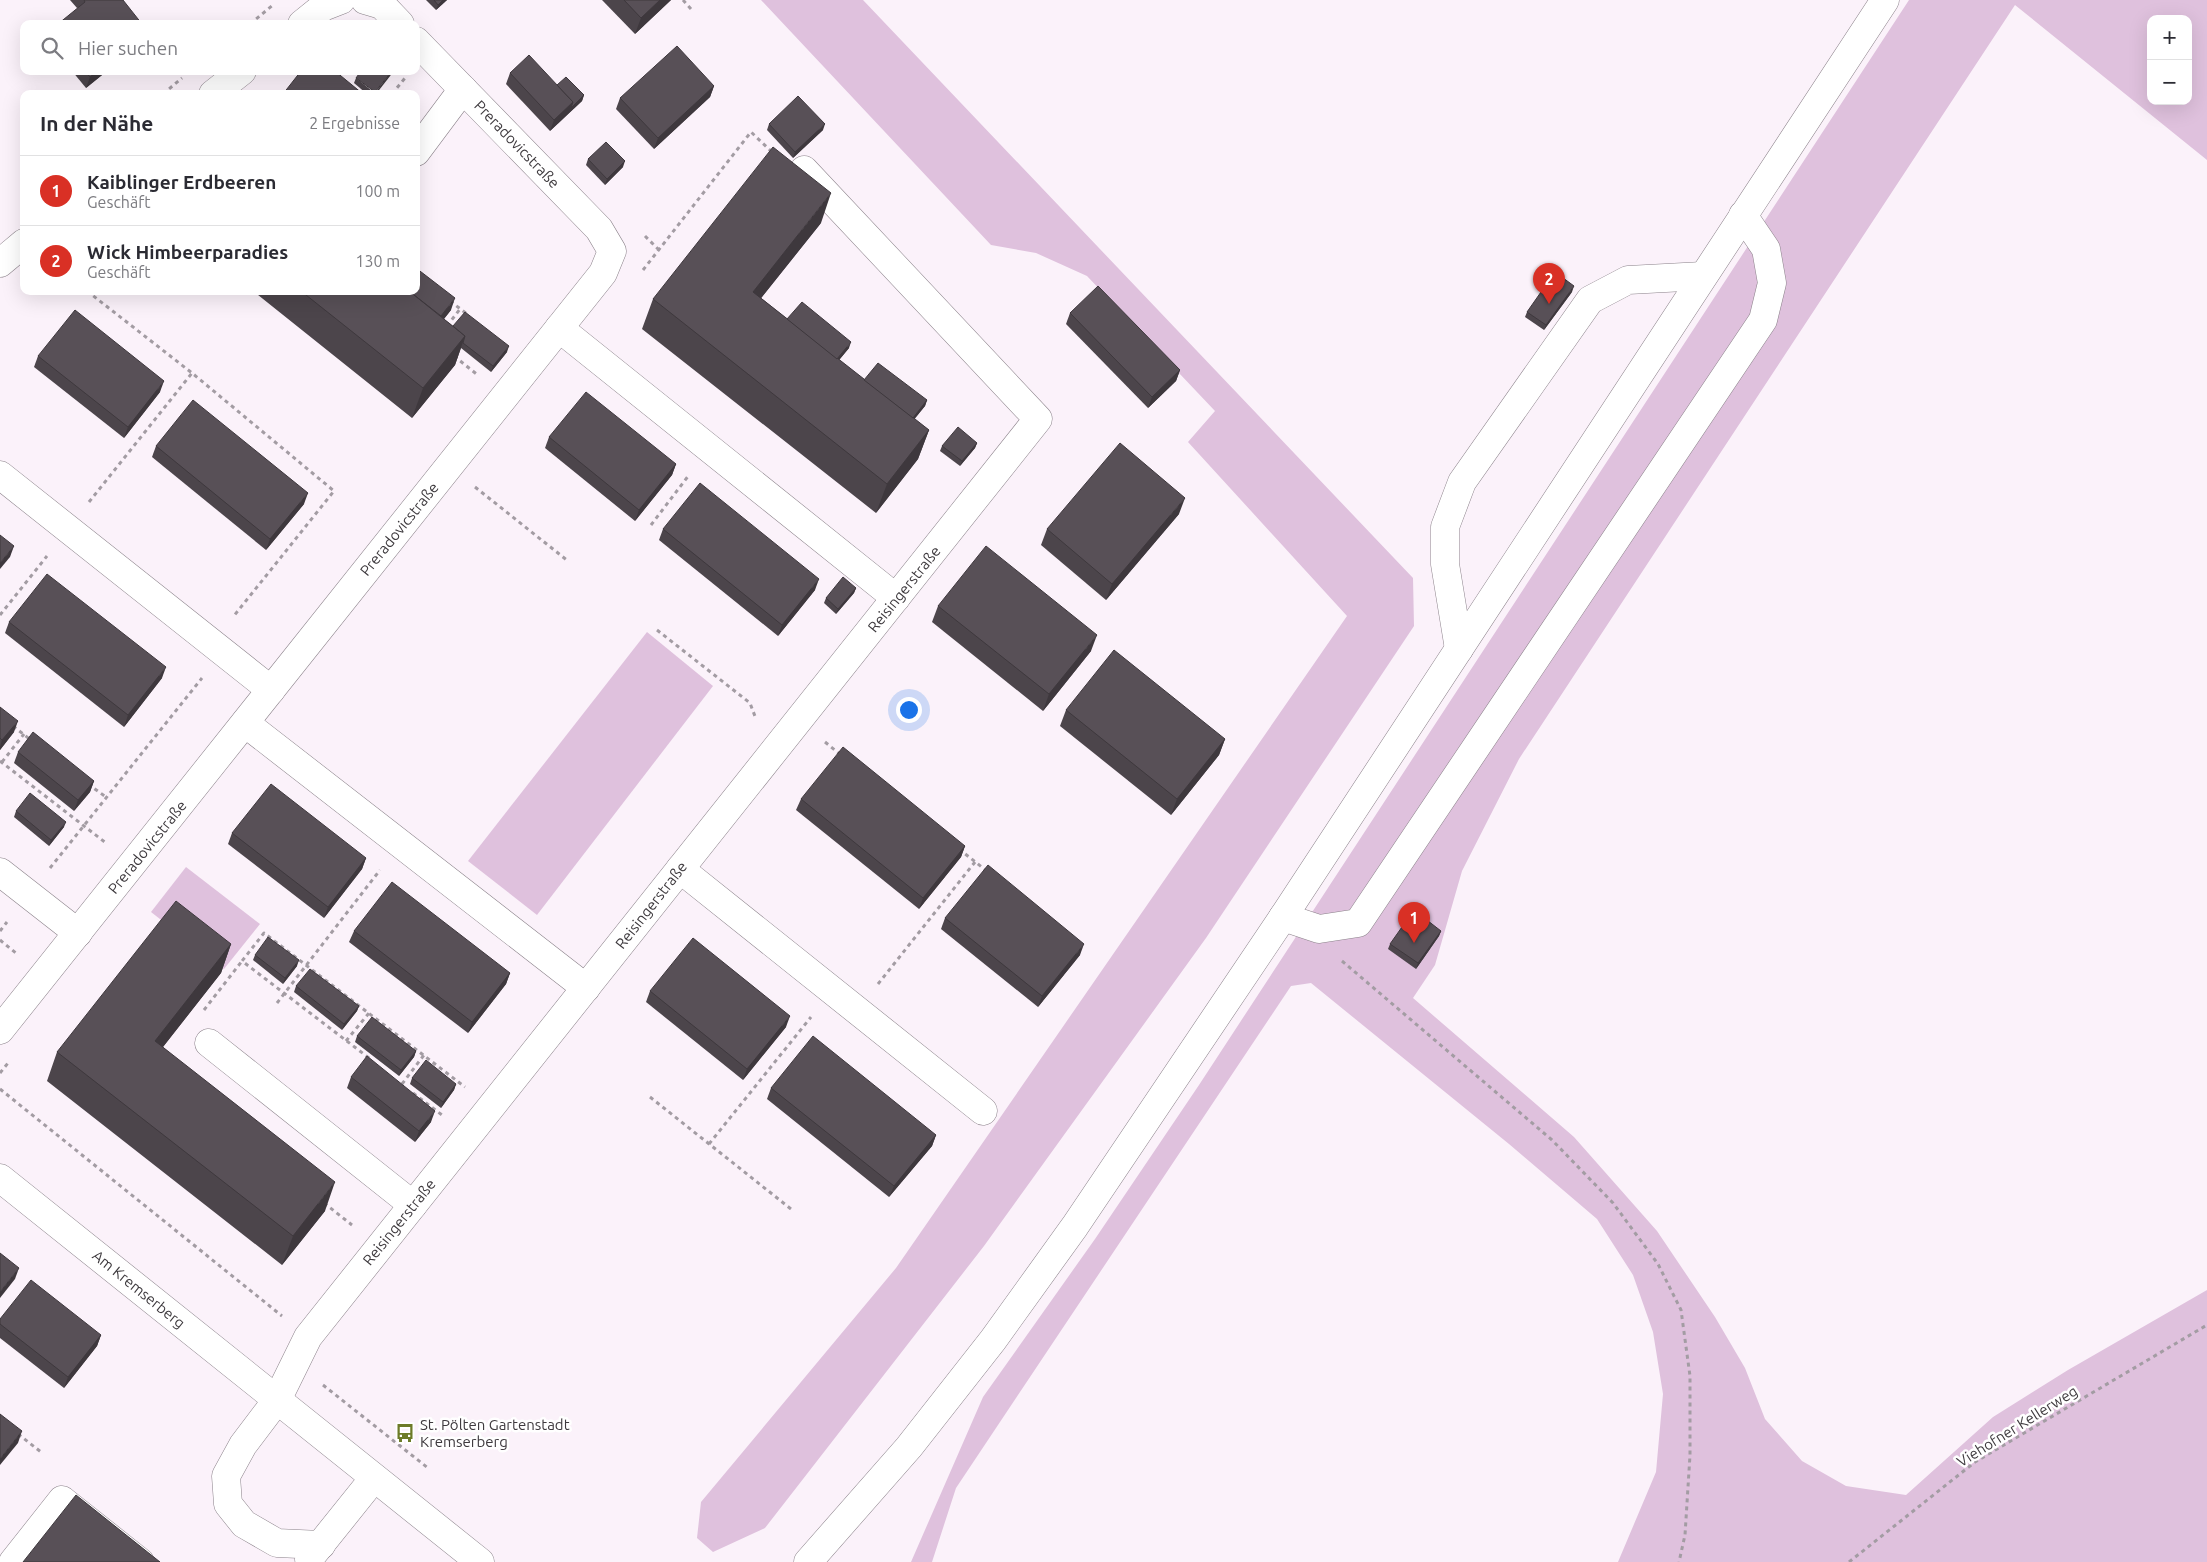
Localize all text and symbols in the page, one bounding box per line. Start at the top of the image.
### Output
map controls [2147,15,2192,105]
button: + [2147,15,2192,60]
search box [20,20,420,75]
icon: search [38,34,66,62]
text: Hier suchen [78,37,178,59]
button: − [2147,60,2192,105]
street label: Preradovicstraße [471,97,563,191]
text: In der Nähe [40,111,153,135]
text: 2 Ergebnisse [309,114,400,132]
text: Kaiblinger Erdbeeren [87,171,276,193]
text: 1 [51,182,61,200]
text: 100 m [355,182,400,200]
text: Geschäft [87,193,151,211]
text: Wick Himbeerparadies [87,241,288,263]
text: 2 [51,252,61,270]
text: 130 m [355,252,400,270]
text: Geschäft [87,263,151,281]
pin: 2 [1533,263,1565,304]
street label: Preradovicstraße [356,479,442,579]
street label: Reisingerstraße [864,543,944,635]
your location [896,697,922,723]
street label: Preradovicstraße [104,797,190,897]
street label: Reisingerstraße [612,858,690,952]
pin: 1 [1398,902,1430,943]
street label: Reisingerstraße [359,1176,439,1268]
street label: Am Kremserberg [89,1247,189,1331]
street label: Viehofner Kellerweg [1954,1382,2080,1470]
place label: St. Pölten Gartenstadt Kremserberg [420,1416,570,1450]
bus stop icon: St. Pölten Gartenstadt Kremserberg [394,1422,416,1444]

